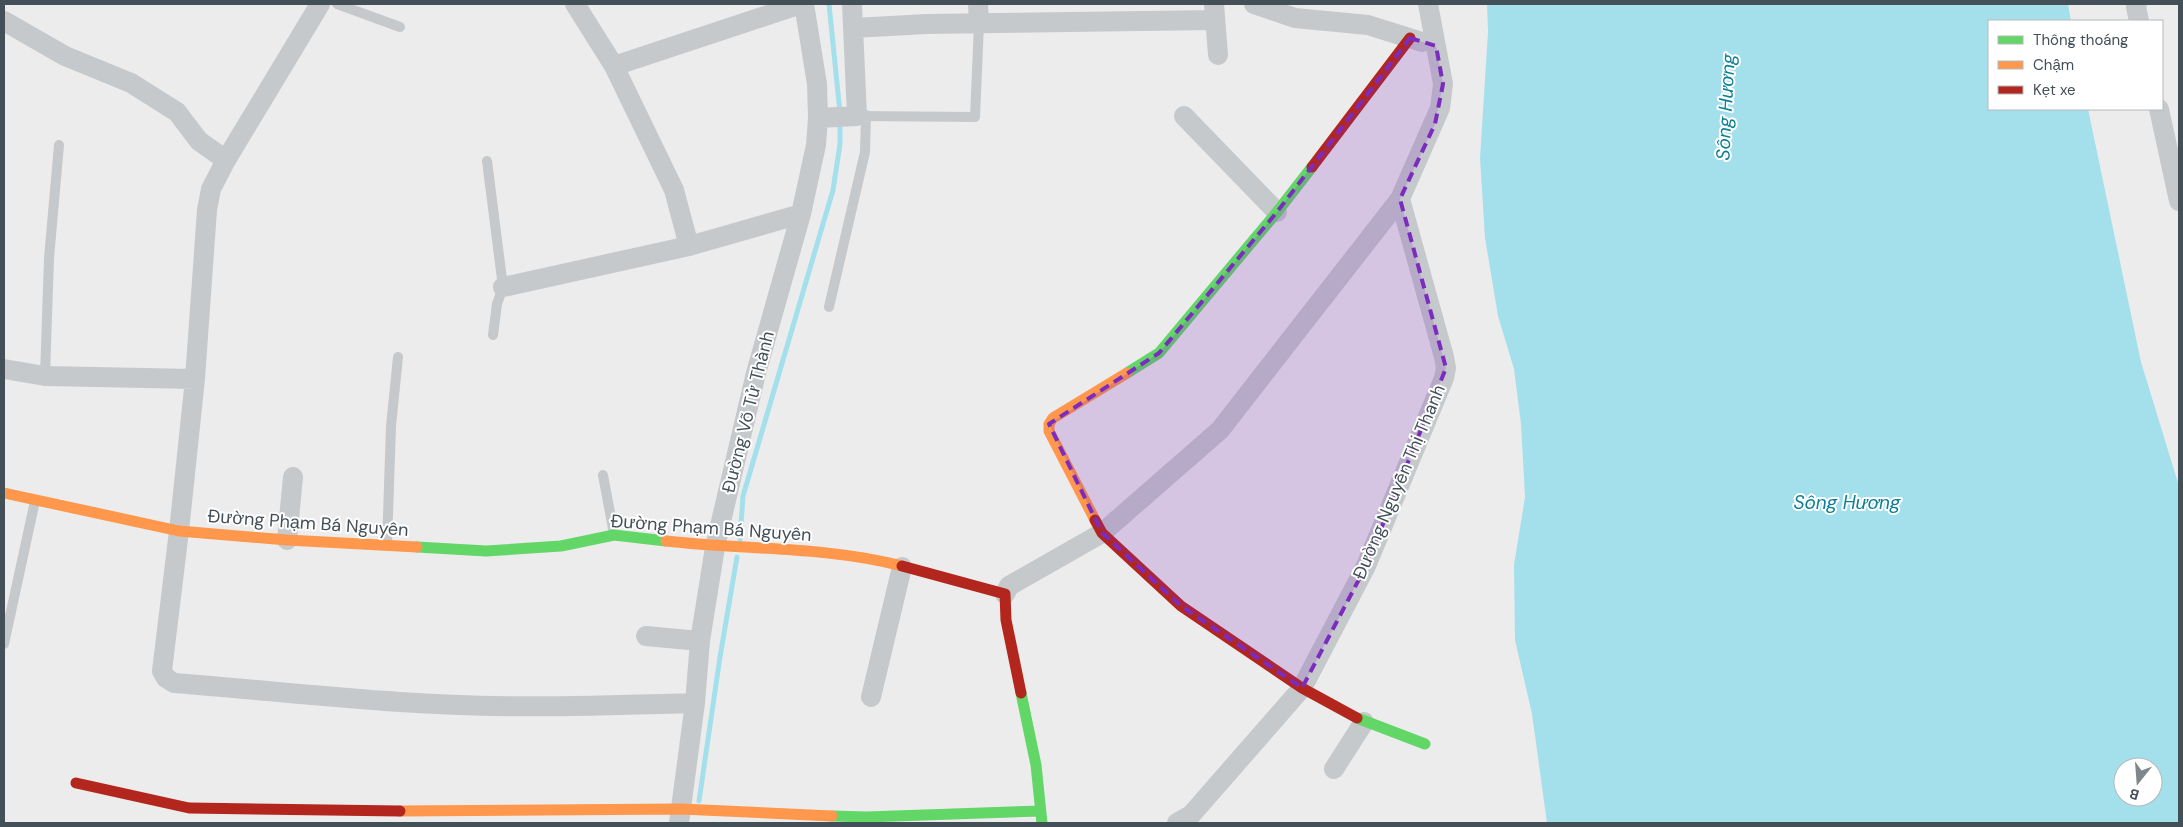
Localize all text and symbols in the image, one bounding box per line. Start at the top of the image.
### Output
legend [1988,20,2163,110]
text: Thông thoáng [2033,30,2128,50]
water label: Sông Hương [1710,52,1741,161]
text: Chậm [2033,55,2074,75]
text: Kẹt xe [2033,80,2076,100]
street label: Đường Võ Tử Thành [716,329,780,495]
street label: Đường Nguyễn Thị Thanh [1347,381,1451,583]
water label: Sông Hương [1793,490,1901,515]
street label: Đường Phạm Bá Nguyên [207,504,409,542]
street label: Đường Phạm Bá Nguyên [610,509,812,547]
north arrow [2113,757,2163,807]
text: B [2127,785,2141,804]

